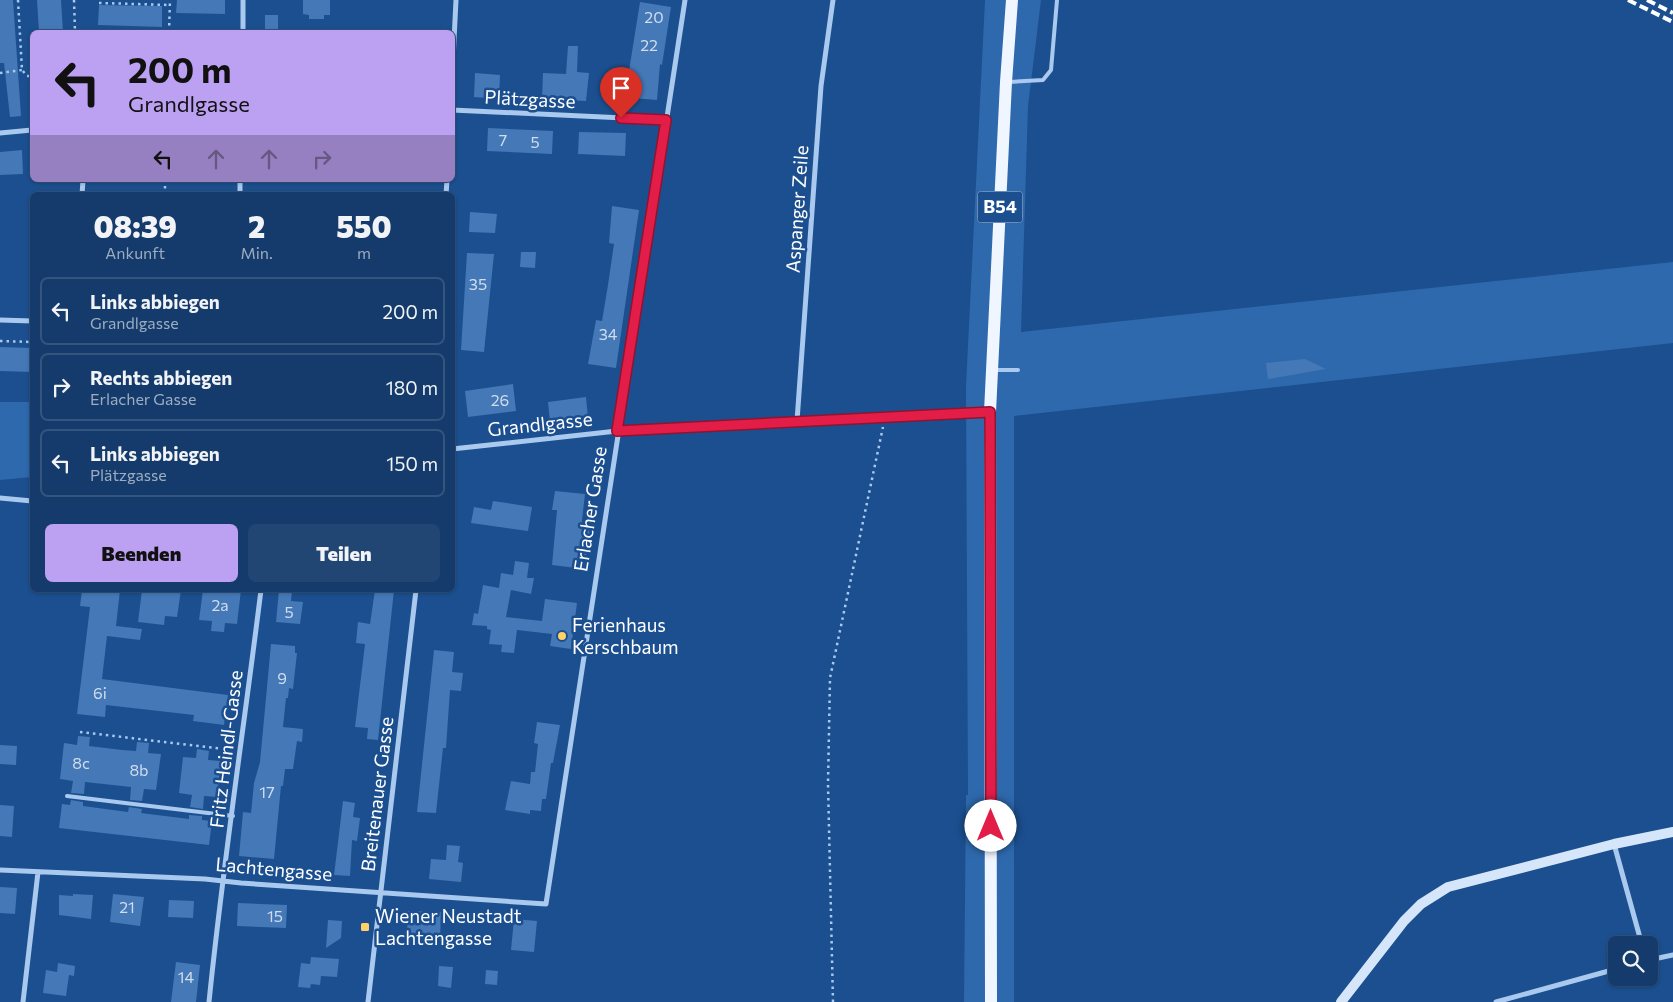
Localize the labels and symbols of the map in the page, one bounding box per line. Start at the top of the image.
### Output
house number: 20 [644,7,664,26]
house number: 22 [640,35,658,54]
pin [600,67,642,118]
street label: Plätzgasse [484,85,576,112]
house number: 7 [499,130,507,149]
house number: 5 [530,132,540,151]
street label: Aspanger Zeile [781,144,812,273]
road number: B54 [978,192,1022,222]
house number: 35 [469,274,487,293]
house number: 34 [599,324,618,343]
house number: 26 [491,390,509,409]
street label: Grandlgasse [486,407,594,440]
street label: Erlacher Gasse [568,445,611,573]
house number: 2a [211,595,229,614]
house number: 5 [284,602,294,621]
place label: Ferienhaus Kerschbaum [572,613,679,658]
marker: Ferienhaus Kerschbaum [556,630,568,642]
house number: 9 [277,668,287,687]
street label: Fritz Heindl-Gasse [204,669,247,829]
house number: 6i [93,683,107,702]
street label: Breitenauer Gasse [356,715,397,873]
house number: 8c [72,753,90,772]
house number: 8b [129,760,149,779]
house number: 17 [259,782,275,801]
position arrow [964,799,1016,851]
street label: Lachtengasse [215,852,333,885]
house number: 21 [119,897,135,916]
place label: Wiener Neustadt Lachtengasse [375,904,522,949]
house number: 15 [267,906,283,925]
marker: Wiener Neustadt Lachtengasse [359,921,371,933]
house number: 14 [178,967,195,986]

